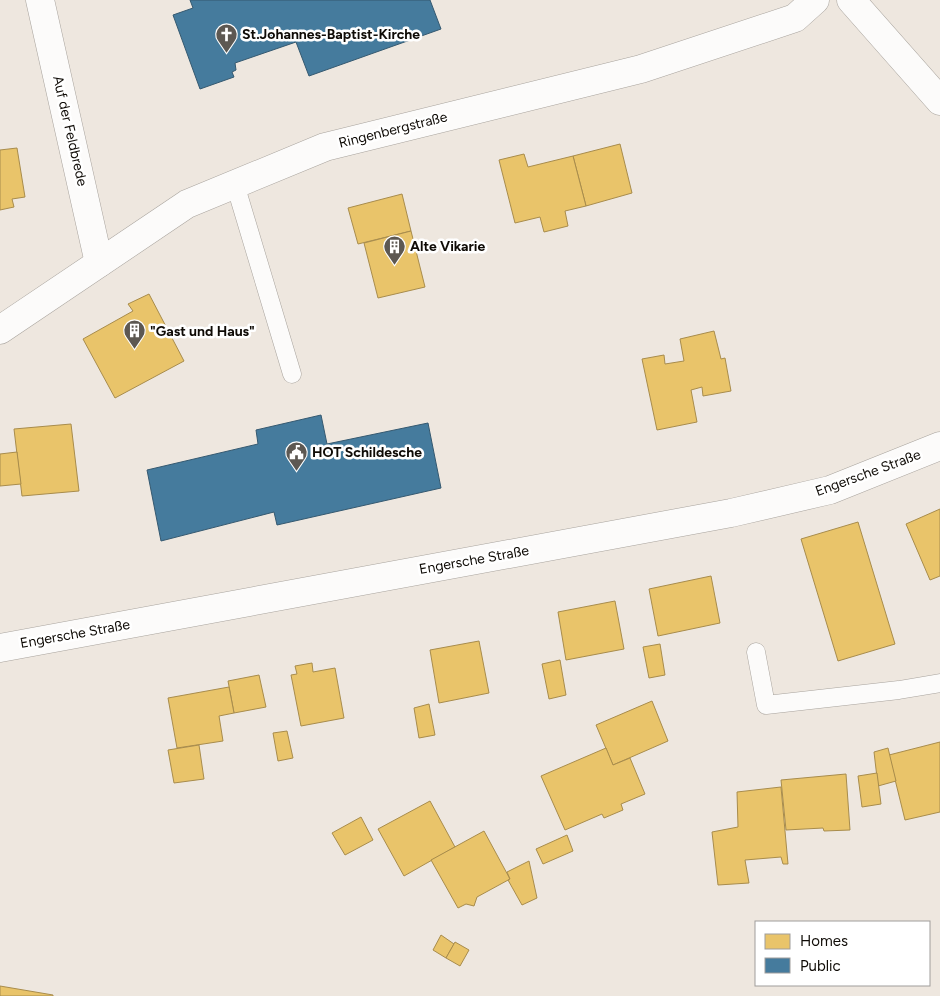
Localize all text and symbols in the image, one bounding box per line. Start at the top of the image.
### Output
church icon: St.Johannes-Baptist-Kirche [214,22,238,53]
place label: St.Johannes-Baptist-Kirche [242,26,420,43]
street label: Auf der Feldbrede [49,74,91,188]
street label: Ringenbergstraße [337,108,450,152]
building icon: Alte Vikarie [382,234,406,265]
place label: Alte Vikarie [410,238,485,255]
building icon: "Gast und Haus" [122,319,146,350]
place label: "Gast und Haus" [150,323,255,340]
public building icon: HOT Schildesche [284,440,308,471]
place label: HOT Schildesche [312,444,422,461]
street label: Engersche Straße [813,446,923,500]
street label: Engersche Straße [418,542,530,578]
street label: Engersche Straße [19,616,131,652]
legend [755,921,930,986]
text: Homes [800,932,848,950]
text: Public [800,957,841,975]

